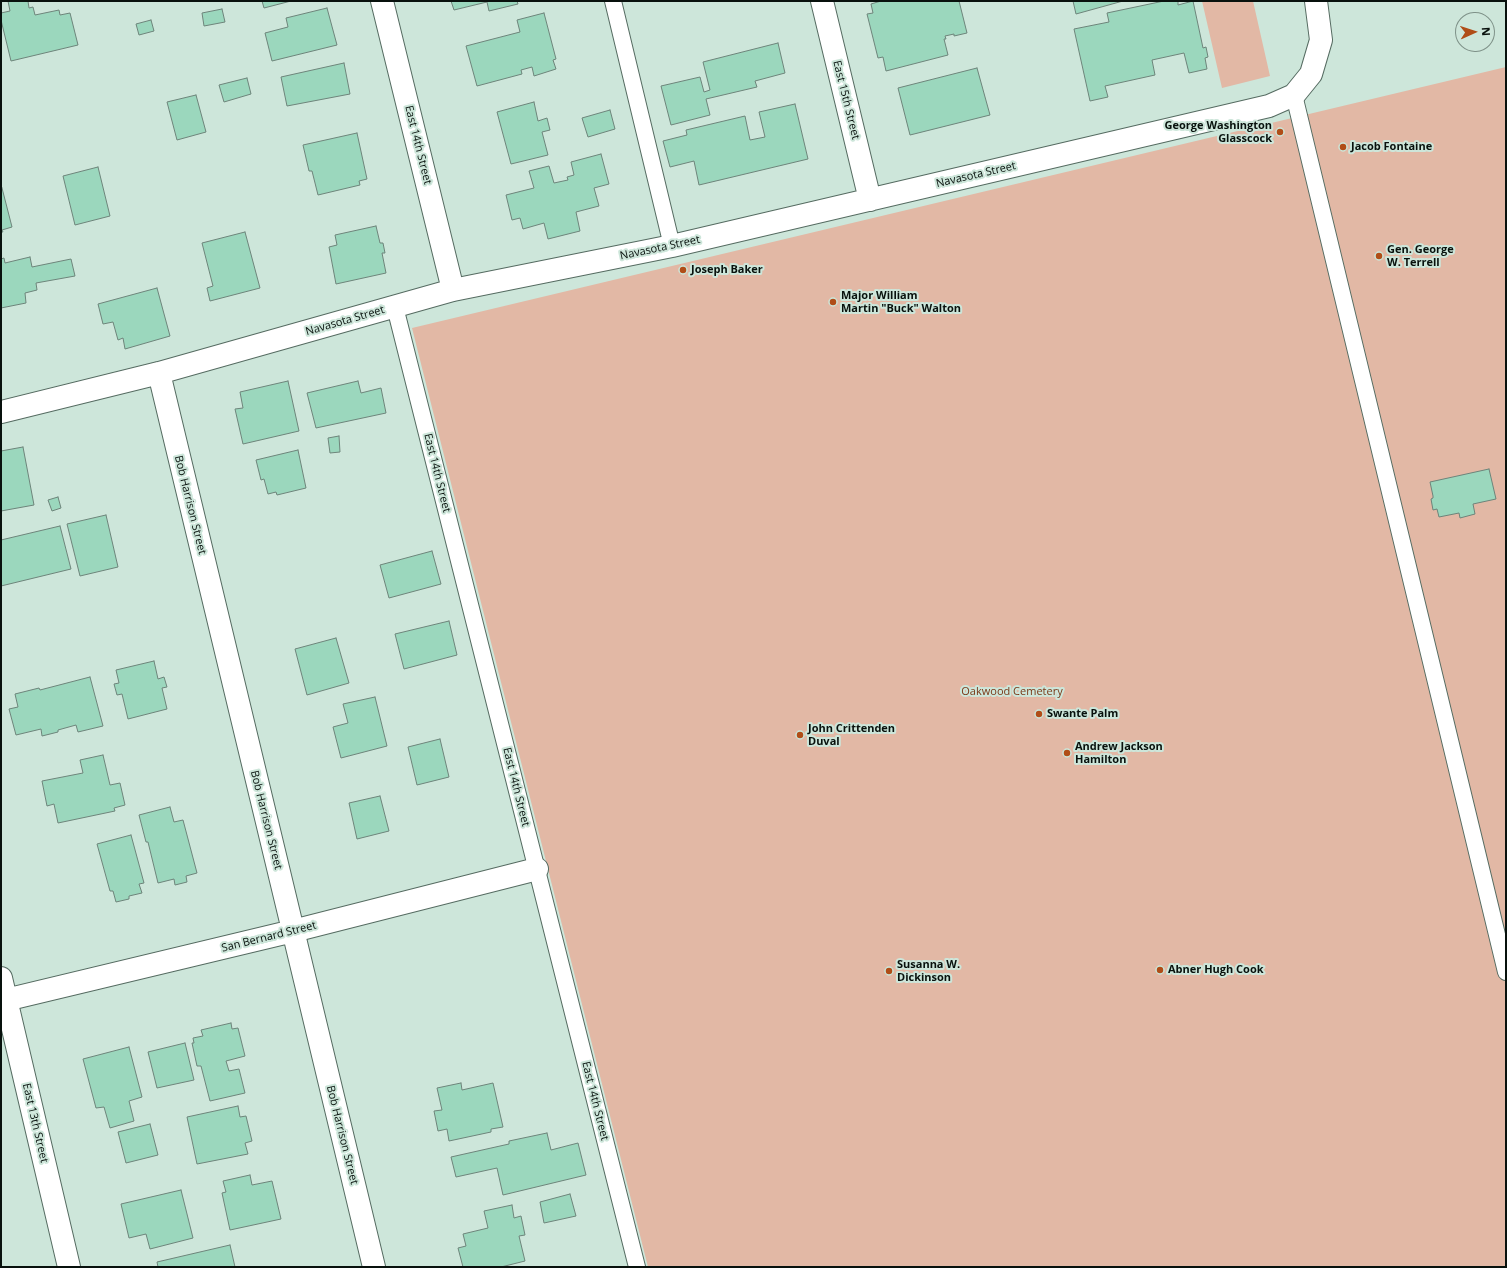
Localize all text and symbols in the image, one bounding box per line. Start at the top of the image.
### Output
north arrow [1455,12,1495,52]
text: N [1479,27,1494,36]
street label: East 15th Street [830,59,862,141]
street label: East 14th Street [402,104,434,186]
place label: George Washington Glasscock [1165,119,1272,145]
marker: George Washington Glasscock [1275,127,1285,137]
place label: Jacob Fontaine [1351,140,1432,154]
marker: Jacob Fontaine [1338,142,1348,152]
street label: Navasota Street [935,159,1017,191]
street label: Navasota Street [619,233,701,263]
place label: Gen. George W. Terrell [1387,243,1454,269]
marker: Gen. George W. Terrell [1374,251,1384,261]
place label: Joseph Baker [691,263,763,277]
marker: Joseph Baker [678,265,688,275]
place label: Major William Martin "Buck" Walton [841,289,961,315]
marker: Major William Martin "Buck" Walton [828,297,838,307]
street label: Navasota Street [304,303,386,339]
street label: East 14th Street [421,432,453,514]
street label: Bob Harrison Street [171,454,209,556]
park label: Oakwood Cemetery [961,685,1063,699]
place label: Swante Palm [1047,707,1118,721]
marker: Swante Palm [1034,709,1044,719]
place label: John Crittenden Duval [808,722,895,748]
marker: John Crittenden Duval [795,730,805,740]
place label: Andrew Jackson Hamilton [1075,740,1163,766]
street label: East 14th Street [500,746,532,828]
marker: Andrew Jackson Hamilton [1062,748,1072,758]
street label: Bob Harrison Street [247,769,285,871]
street label: San Bernard Street [220,919,318,955]
place label: Susanna W. Dickinson [897,958,960,984]
place label: Abner Hugh Cook [1168,963,1264,977]
marker: Abner Hugh Cook [1155,965,1165,975]
marker: Susanna W. Dickinson [884,966,894,976]
street label: East 14th Street [579,1060,611,1142]
street label: East 13th Street [19,1082,51,1164]
street label: Bob Harrison Street [323,1084,361,1186]

